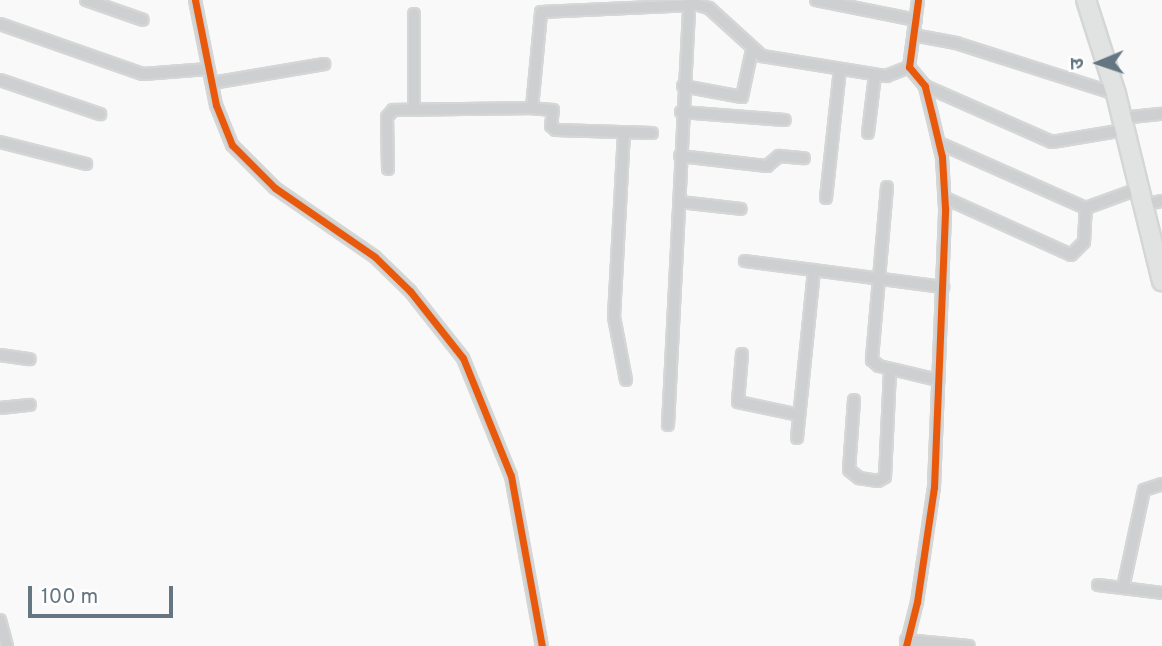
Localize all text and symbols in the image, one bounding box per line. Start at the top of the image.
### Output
north arrow [1064,28,1134,98]
text: उ [1066,58,1090,70]
scale bar [32,572,177,616]
text: 100 m [41,584,98,611]

